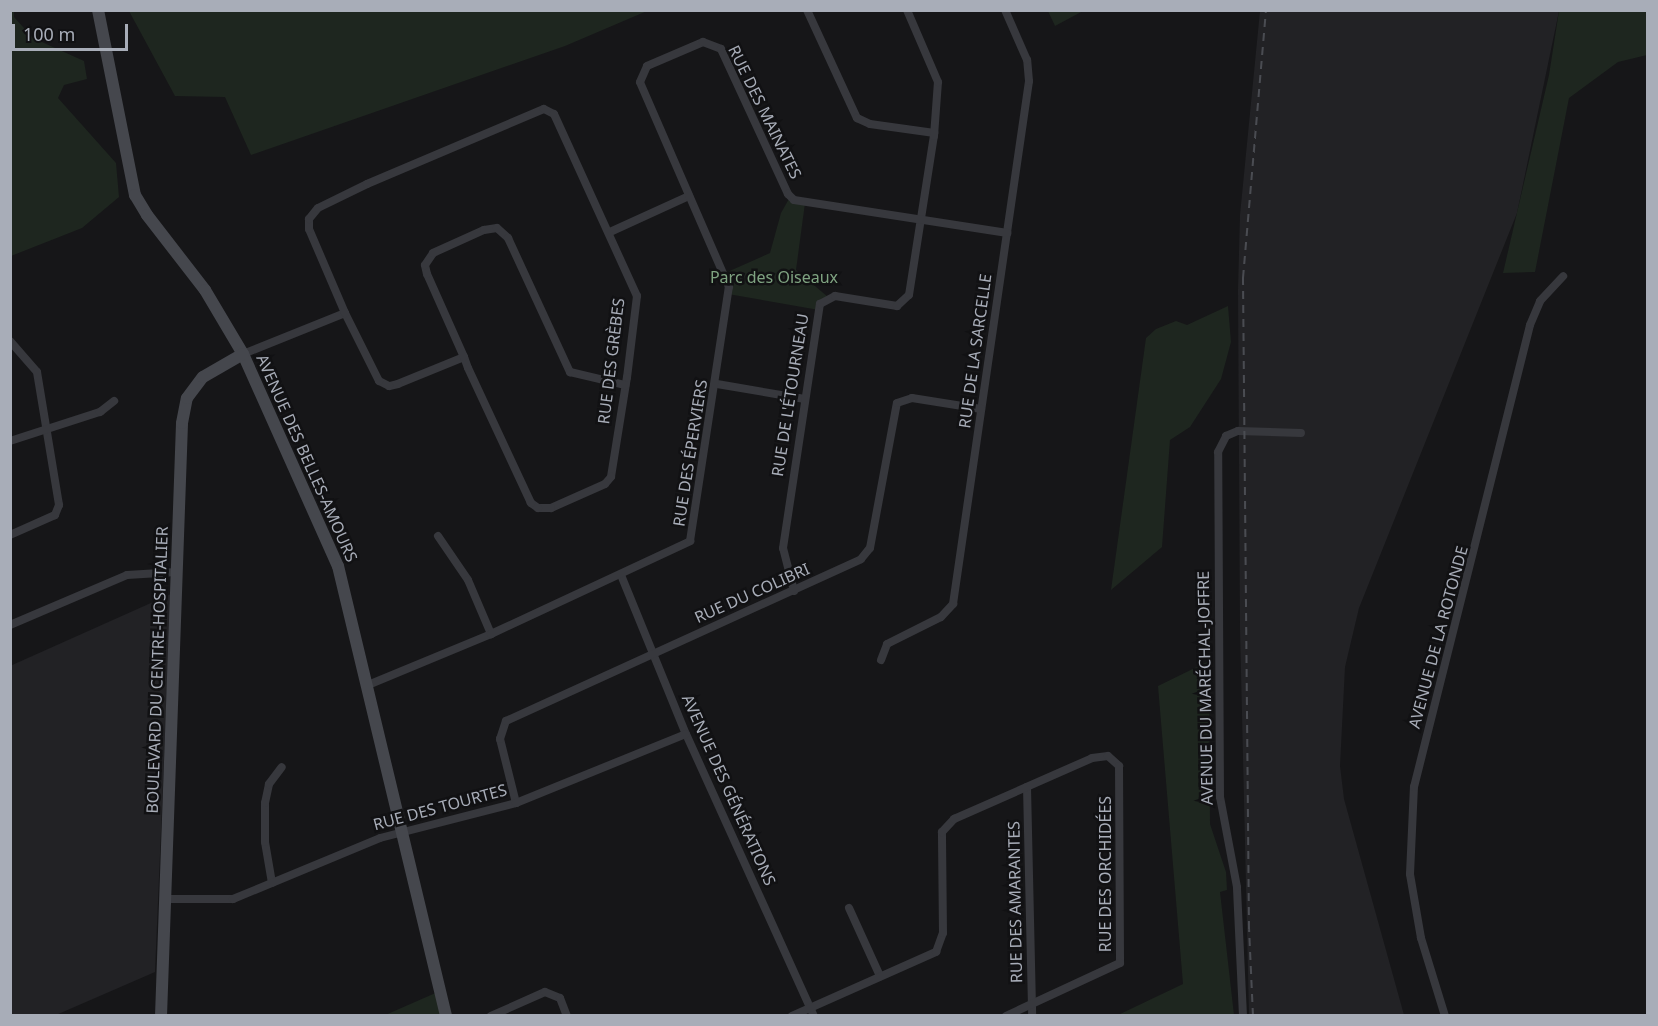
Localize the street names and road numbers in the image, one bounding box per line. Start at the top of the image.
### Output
street label: RUE DES MAINATES [724,42,806,182]
street label: RUE DE LA SARCELLE [955,273,995,429]
street label: RUE DES GRÈBES [594,297,628,425]
street label: RUE DE L'ÉTOURNEAU [768,312,812,478]
street label: AVENUE DES BELLES-AMOURS [252,351,362,565]
street label: RUE DES ÉPERVIERS [669,378,711,528]
street label: BOULEVARD DU CENTRE-HOSPITALIER [142,526,172,814]
street label: AVENUE DE LA ROTONDE [1404,544,1472,730]
street label: RUE DU COLIBRI [691,559,813,627]
street label: AVENUE DU MARÉCHAL-JOFFRE [1193,571,1217,805]
street label: AVENUE DES GÉNÉRATIONS [678,692,780,888]
street label: RUE DES TOURTES [371,780,509,834]
street label: RUE DES ORCHIDÉES [1095,796,1115,952]
street label: RUE DES AMARANTES [1004,821,1026,983]

